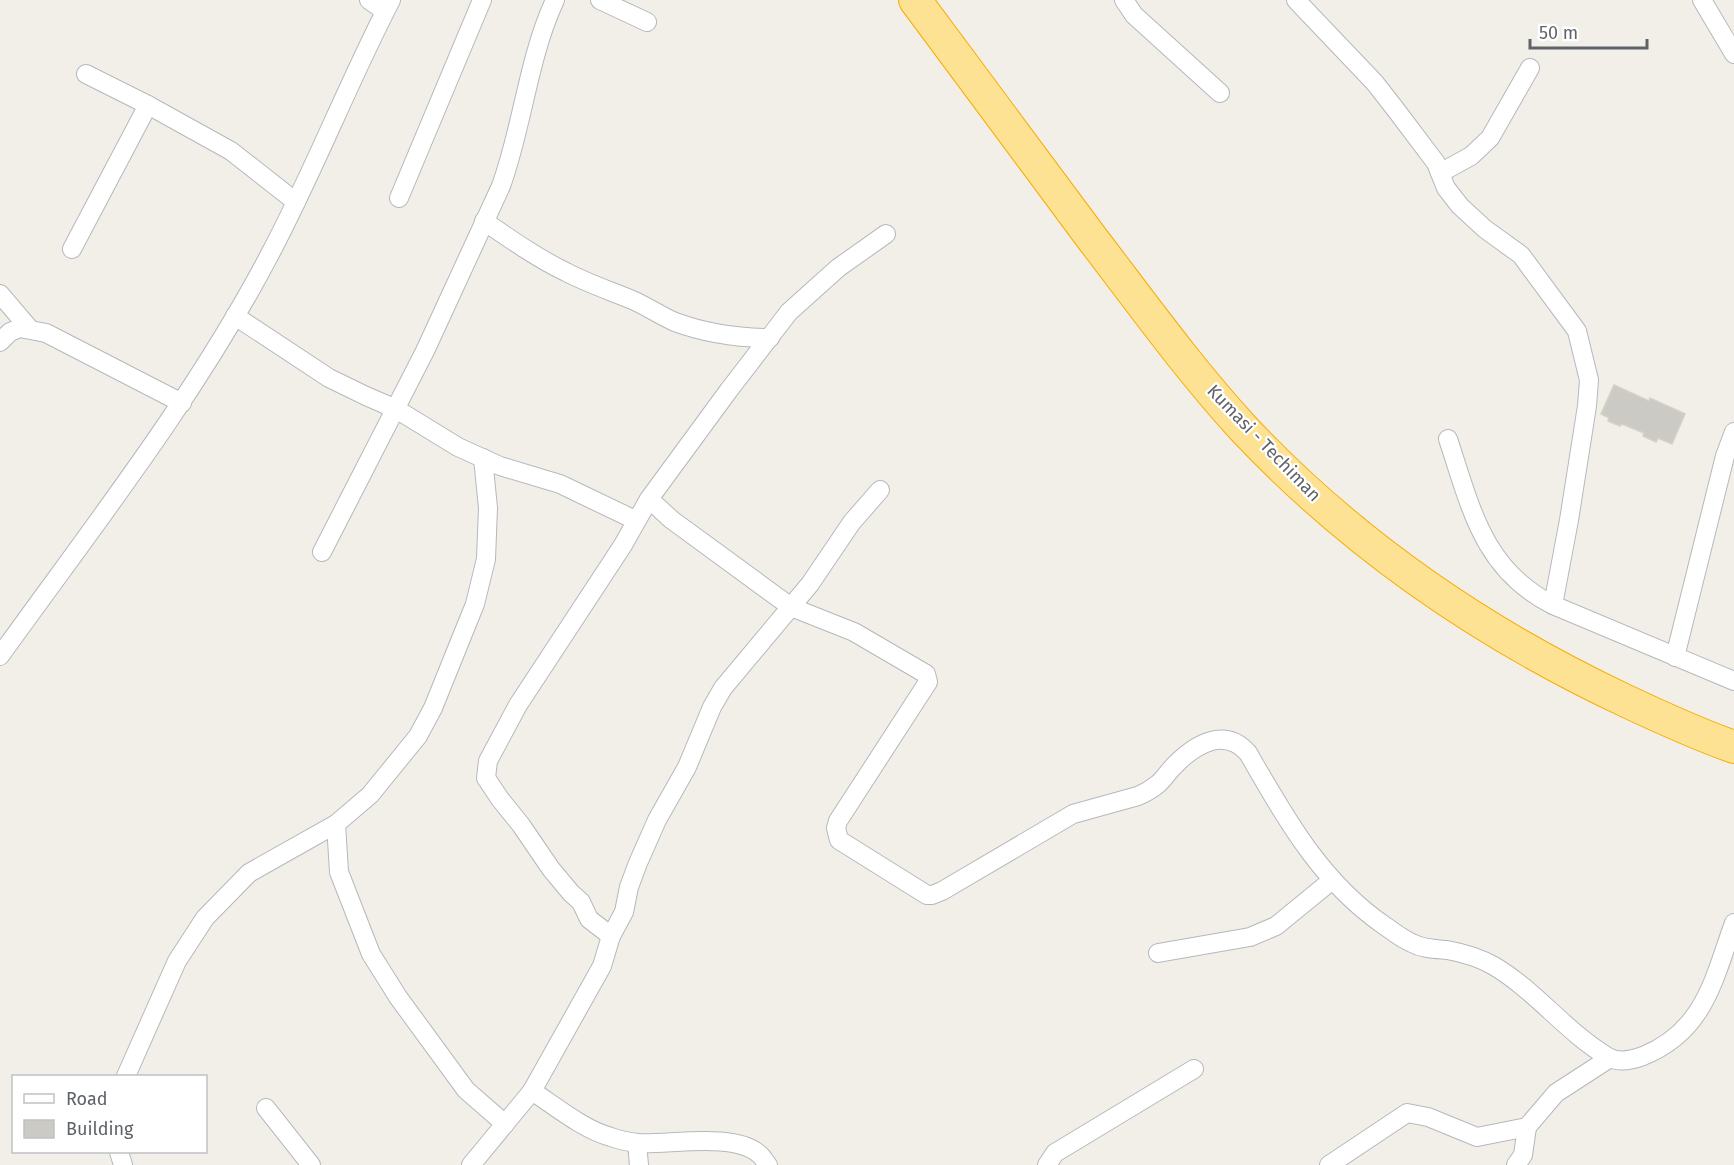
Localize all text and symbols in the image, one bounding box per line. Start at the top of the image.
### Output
scale bar [1530,12,1647,50]
text: 50 m [1539,22,1578,44]
street label: Kumasi - Techiman [1202,380,1326,506]
legend [12,1075,207,1153]
text: Road [66,1088,108,1110]
text: Building [66,1118,134,1140]

